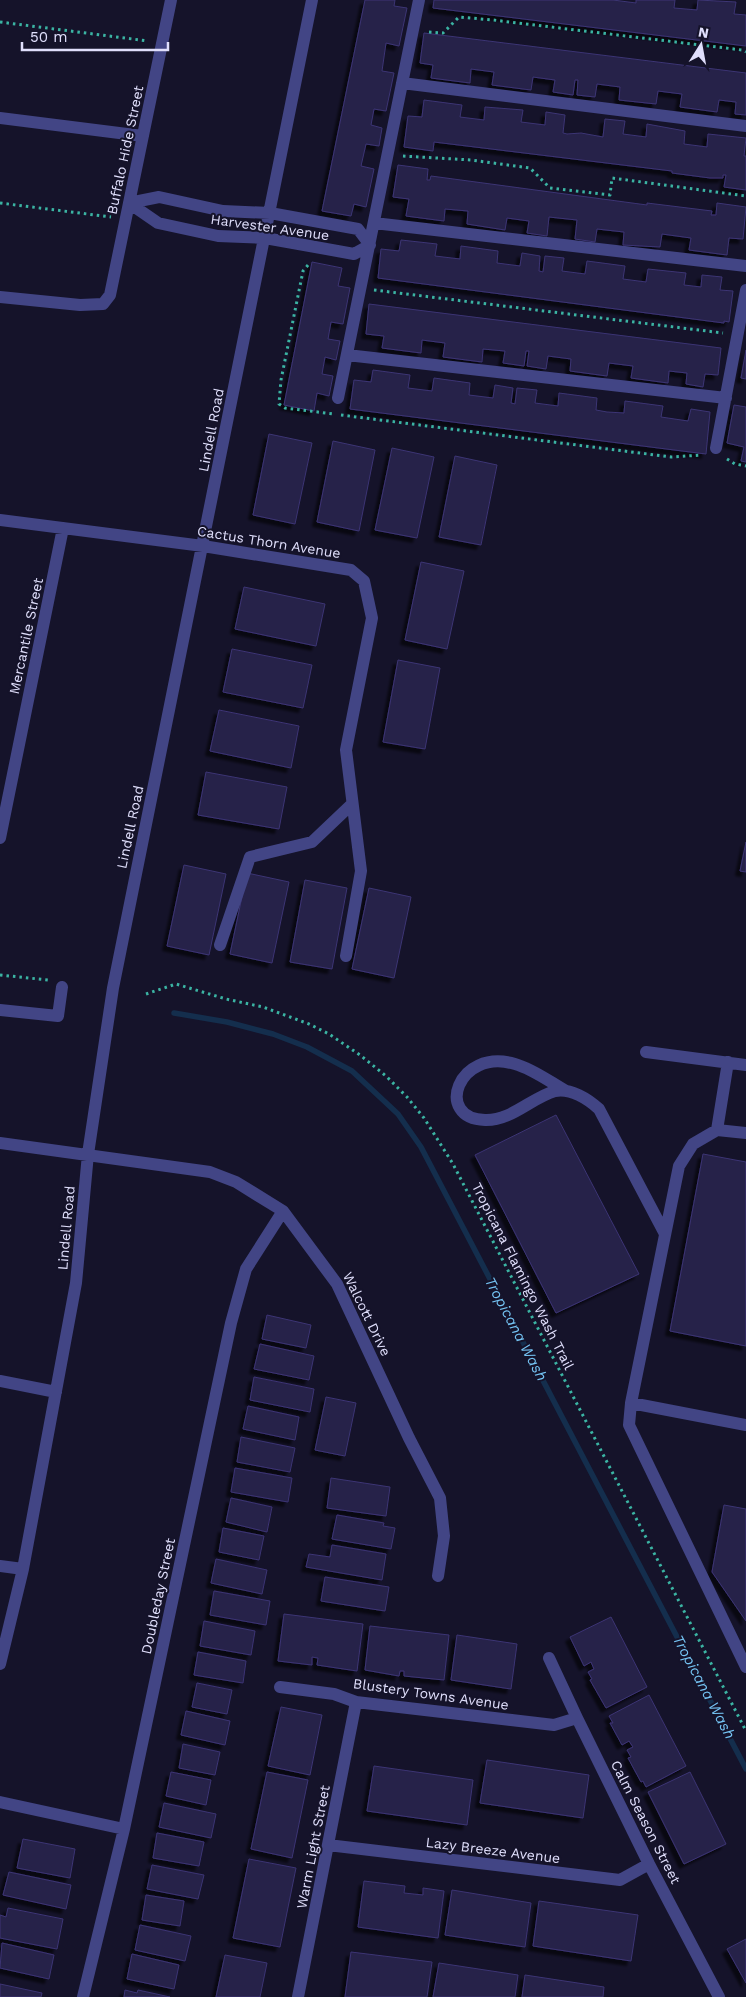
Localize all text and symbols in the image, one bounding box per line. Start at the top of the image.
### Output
scale bar [22,20,169,52]
north arrow [676,20,726,70]
text: N [697,23,710,41]
text: 50 m [30,28,67,46]
street label: Buffalo Hide Street [104,84,147,216]
street label: Harvester Avenue [210,211,330,243]
street label: Lindell Road [195,387,227,473]
street label: Cactus Thorn Avenue [196,523,342,561]
street label: Mercantile Street [6,576,46,696]
street label: Lindell Road [113,784,147,870]
street label: Tropicana Flamingo Wash Trail [469,1180,578,1373]
street label: Lindell Road [54,1185,78,1271]
street label: Walcott Drive [340,1269,394,1359]
water label: Tropicana Wash [481,1274,551,1384]
street label: Doubleday Street [138,1536,178,1656]
water label: Tropicana Wash [669,1632,739,1742]
street label: Blustery Towns Avenue [352,1675,510,1713]
street label: Calm Season Street [608,1758,684,1886]
street label: Warm Light Street [293,1784,333,1910]
street label: Lazy Breeze Avenue [425,1834,561,1866]

